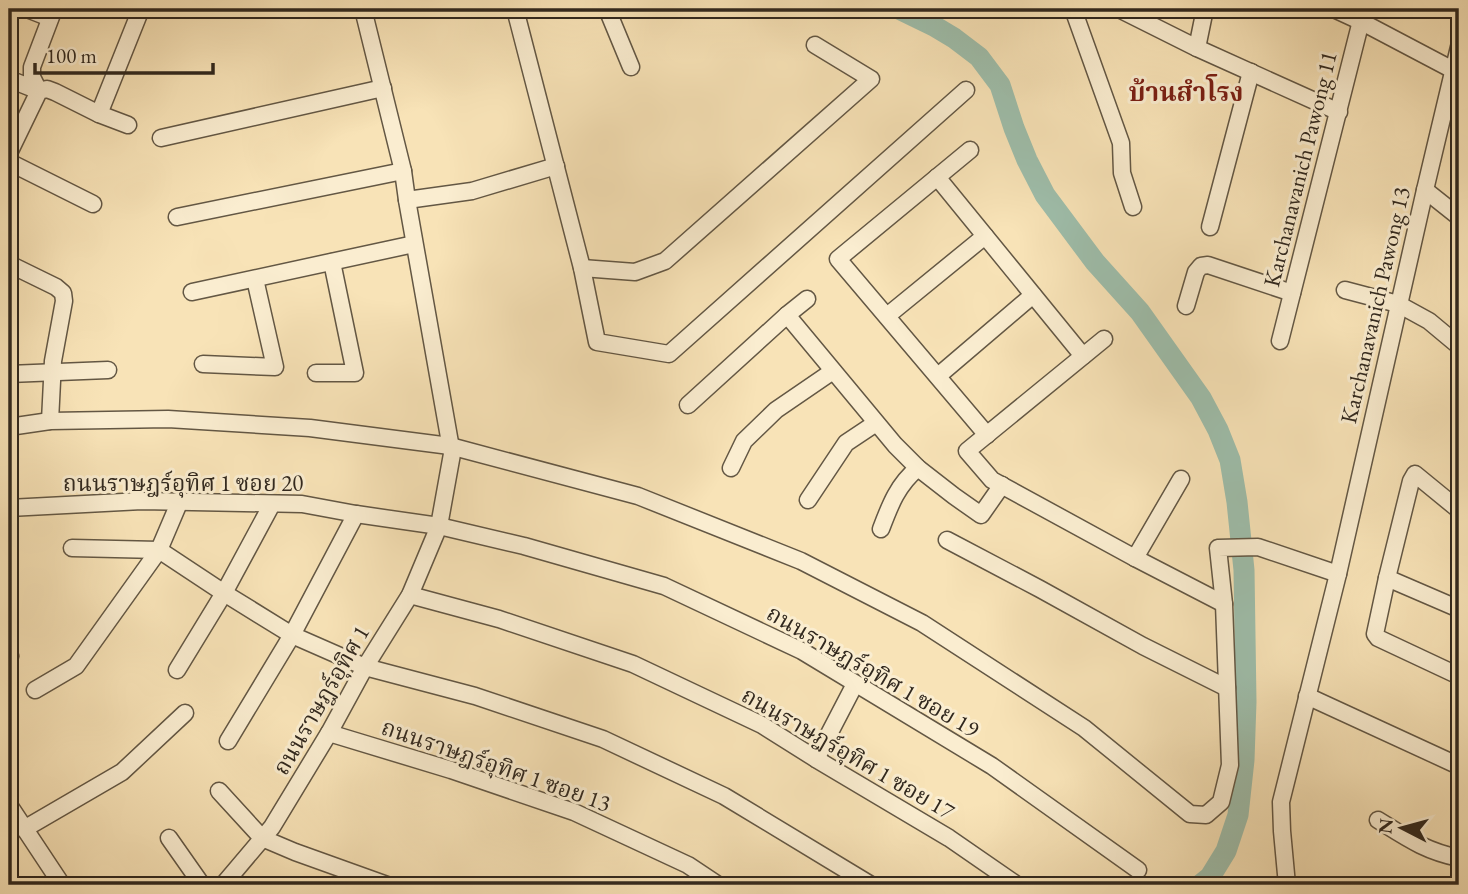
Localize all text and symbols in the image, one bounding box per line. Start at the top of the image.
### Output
scale bar [35,32,214,76]
text: 100 m [46,42,97,69]
street label: Karchanavanich Pawong 11 [1256,48,1344,290]
district label: บ้านสำโรง [1129,74,1243,109]
street label: Karchanavanich Pawong 13 [1333,184,1417,426]
street label: ถนนราษฎร์อุทิศ 1 ซอย 20 [63,468,303,498]
street label: ถนนราษฎร์อุทิศ 1 ซอย 19 [761,598,985,744]
street label: ถนนราษฎร์อุทิศ 1 [266,620,376,780]
street label: ถนนราษฎร์อุทิศ 1 ซอย 17 [736,680,961,827]
street label: ถนนราษฎร์อุทิศ 1 ซอย 13 [377,712,615,818]
north arrow [1366,792,1436,862]
text: N [1372,817,1399,835]

